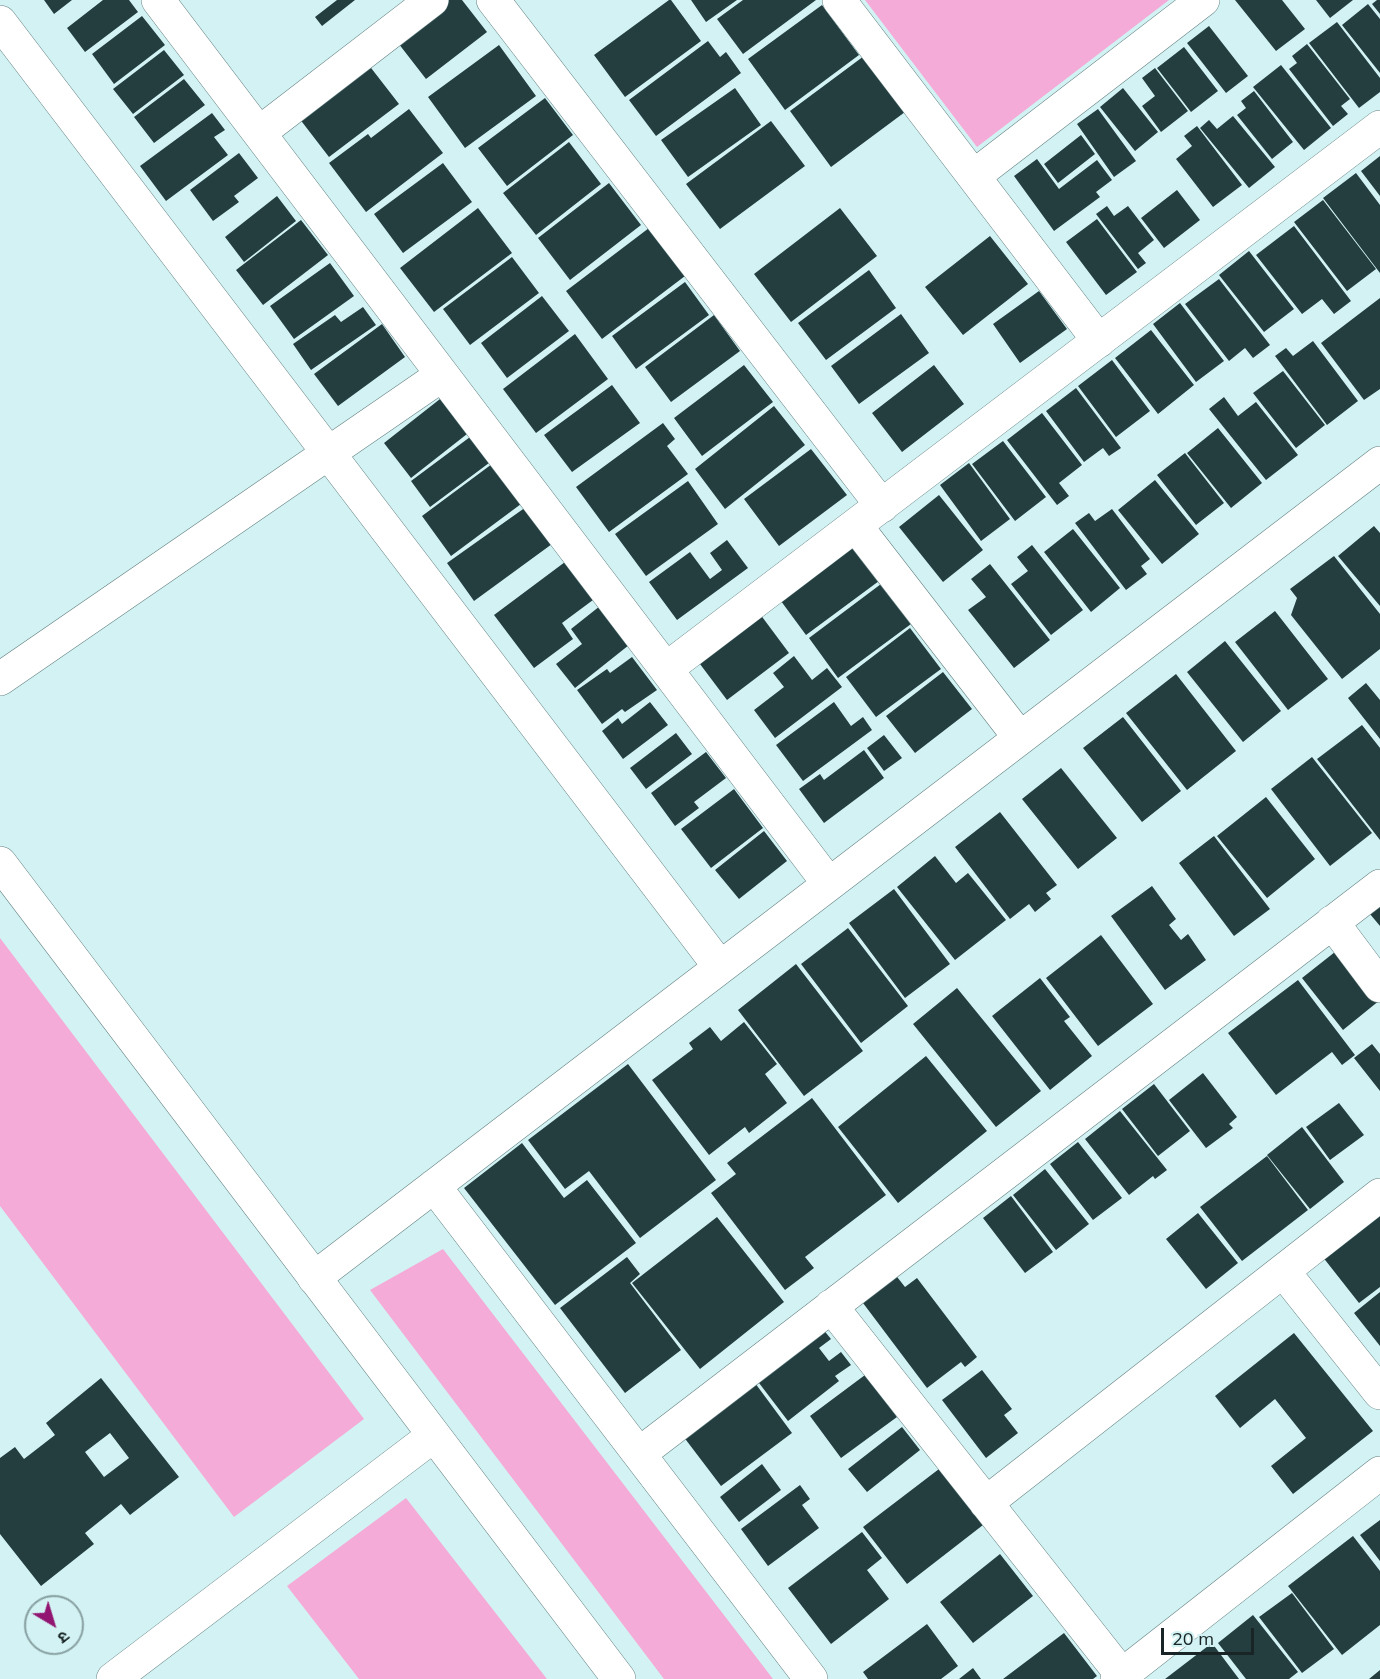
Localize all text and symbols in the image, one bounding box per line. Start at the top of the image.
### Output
north arrow [24,1595,84,1655]
scale bar [1164,1616,1257,1654]
text: उ [54,1627,74,1648]
text: 20 m [1172,1627,1214,1650]

